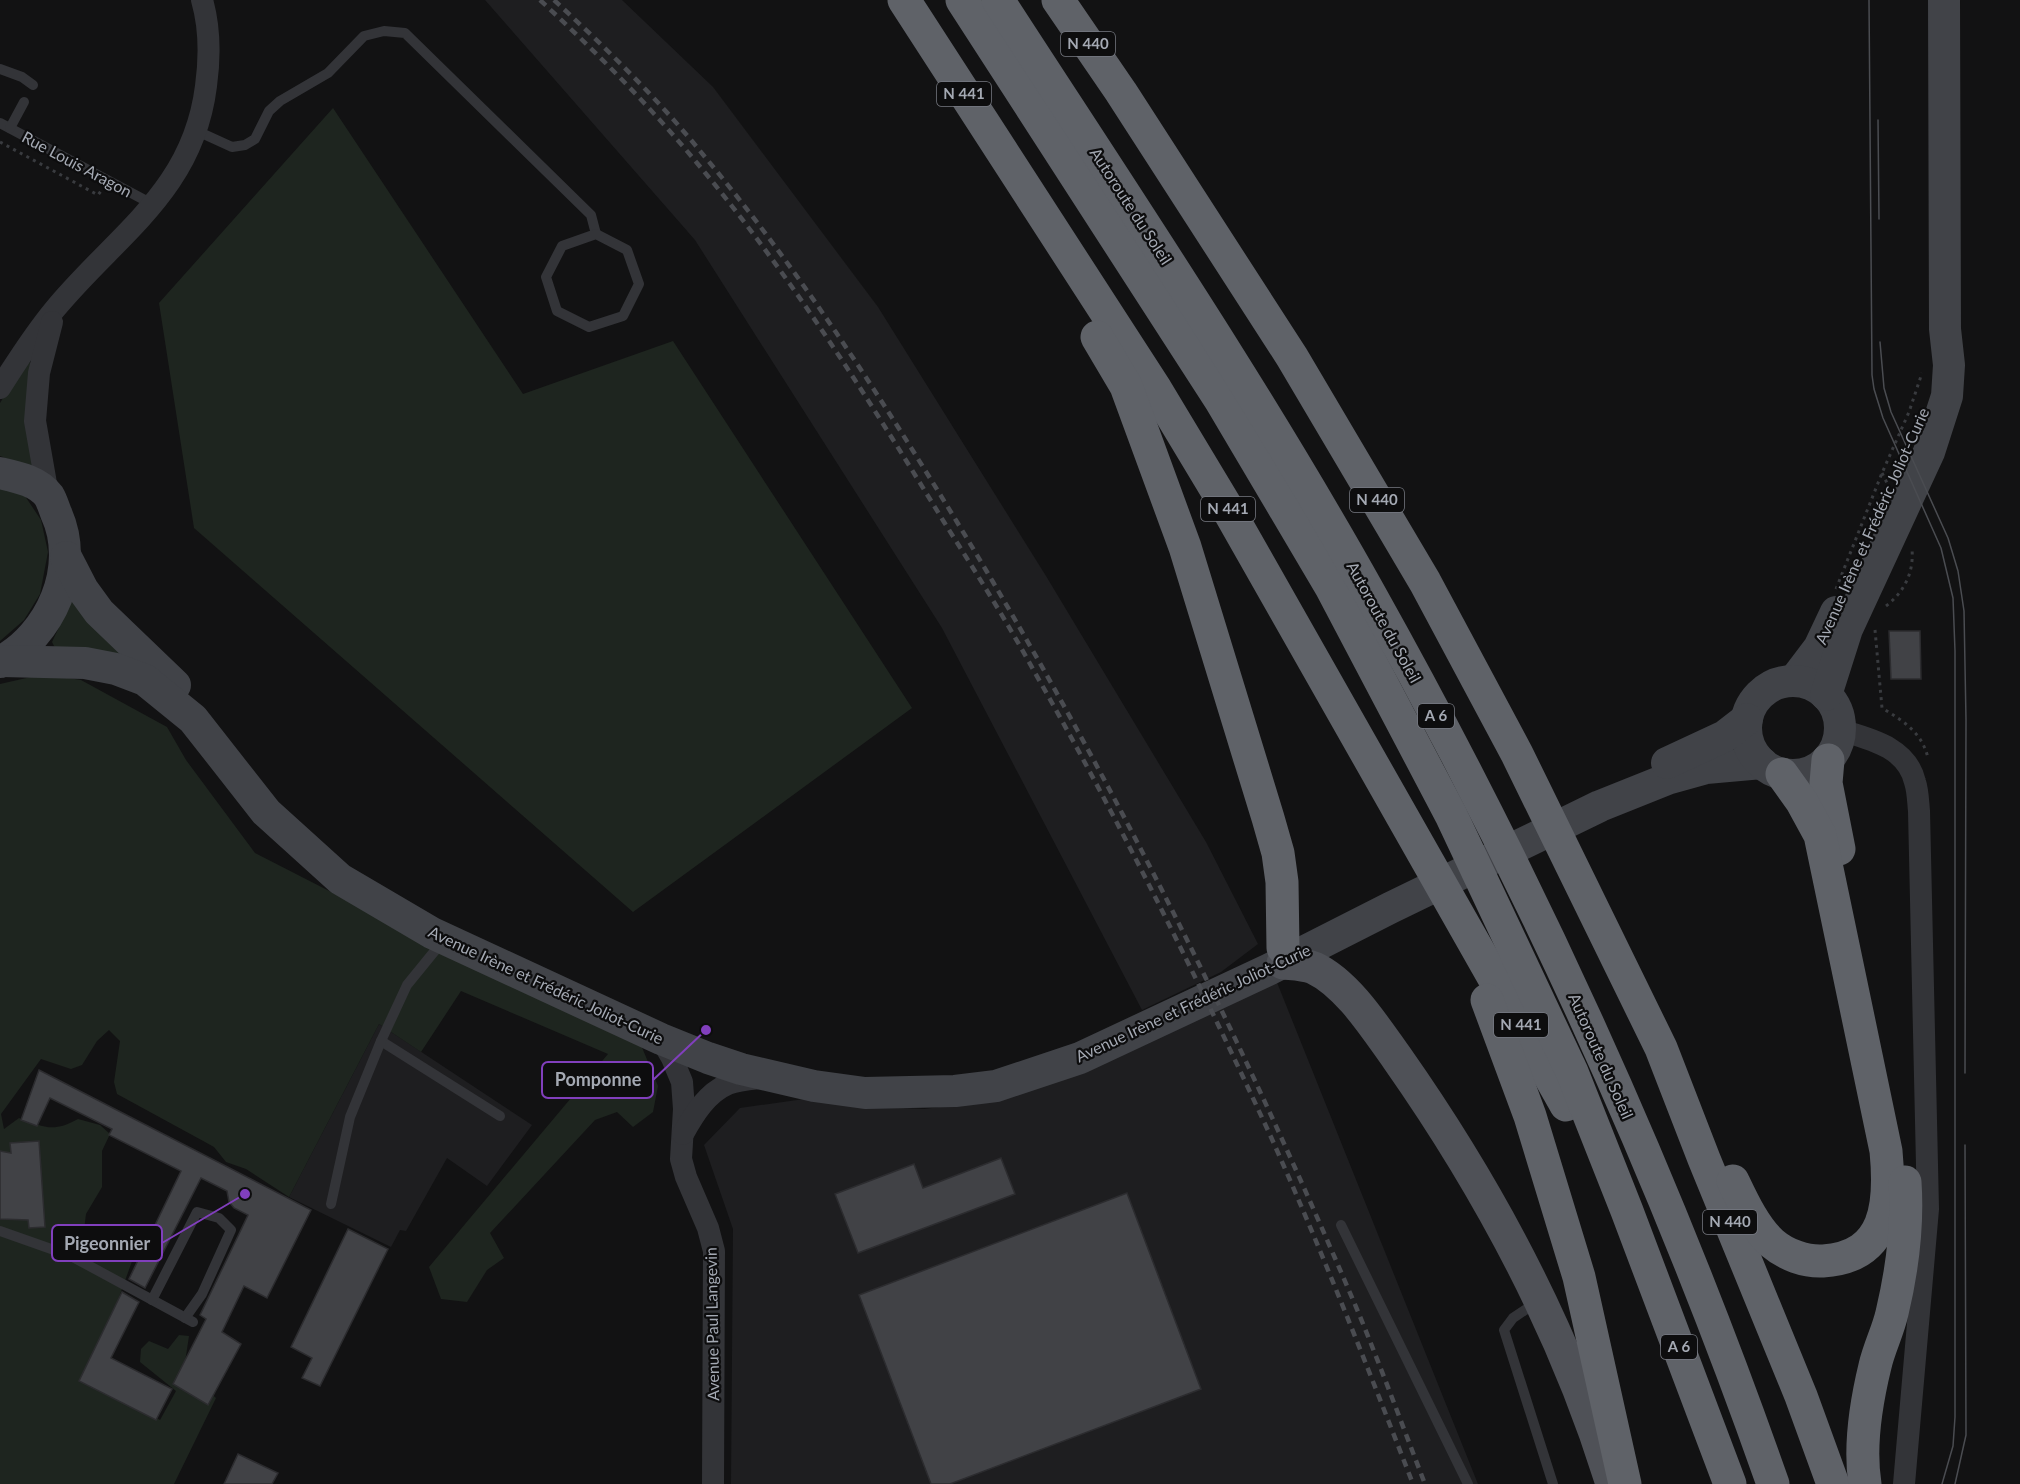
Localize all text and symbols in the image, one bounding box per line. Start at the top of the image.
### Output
road number: N 440 [1061,32,1115,56]
road number: N 441 [937,82,991,106]
street label: Rue Louis Aragon [19,127,135,201]
street label: Autoroute du Soleil [1087,144,1176,268]
street label: Avenue Irène et Frédéric Joliot-Curie [1811,405,1933,647]
road number: N 440 [1350,488,1404,512]
road number: N 441 [1201,497,1255,521]
street label: Autoroute du Soleil [1343,558,1426,686]
road number: A 6 [1418,704,1454,728]
street label: Avenue Irène et Frédéric Joliot-Curie [426,922,667,1047]
street label: Avenue Irène et Frédéric Joliot-Curie [1072,940,1313,1065]
street label: Autoroute du Soleil [1565,990,1638,1122]
road number: N 441 [1494,1013,1548,1037]
callout: Pomponne [542,1062,653,1098]
text: Pomponne [555,1068,642,1090]
road number: N 440 [1703,1210,1757,1234]
callout: Pigeonnier [52,1225,162,1261]
text: Pigeonnier [64,1232,150,1254]
street label: Avenue Paul Langevin [701,1247,722,1401]
road number: A 6 [1661,1335,1697,1359]

